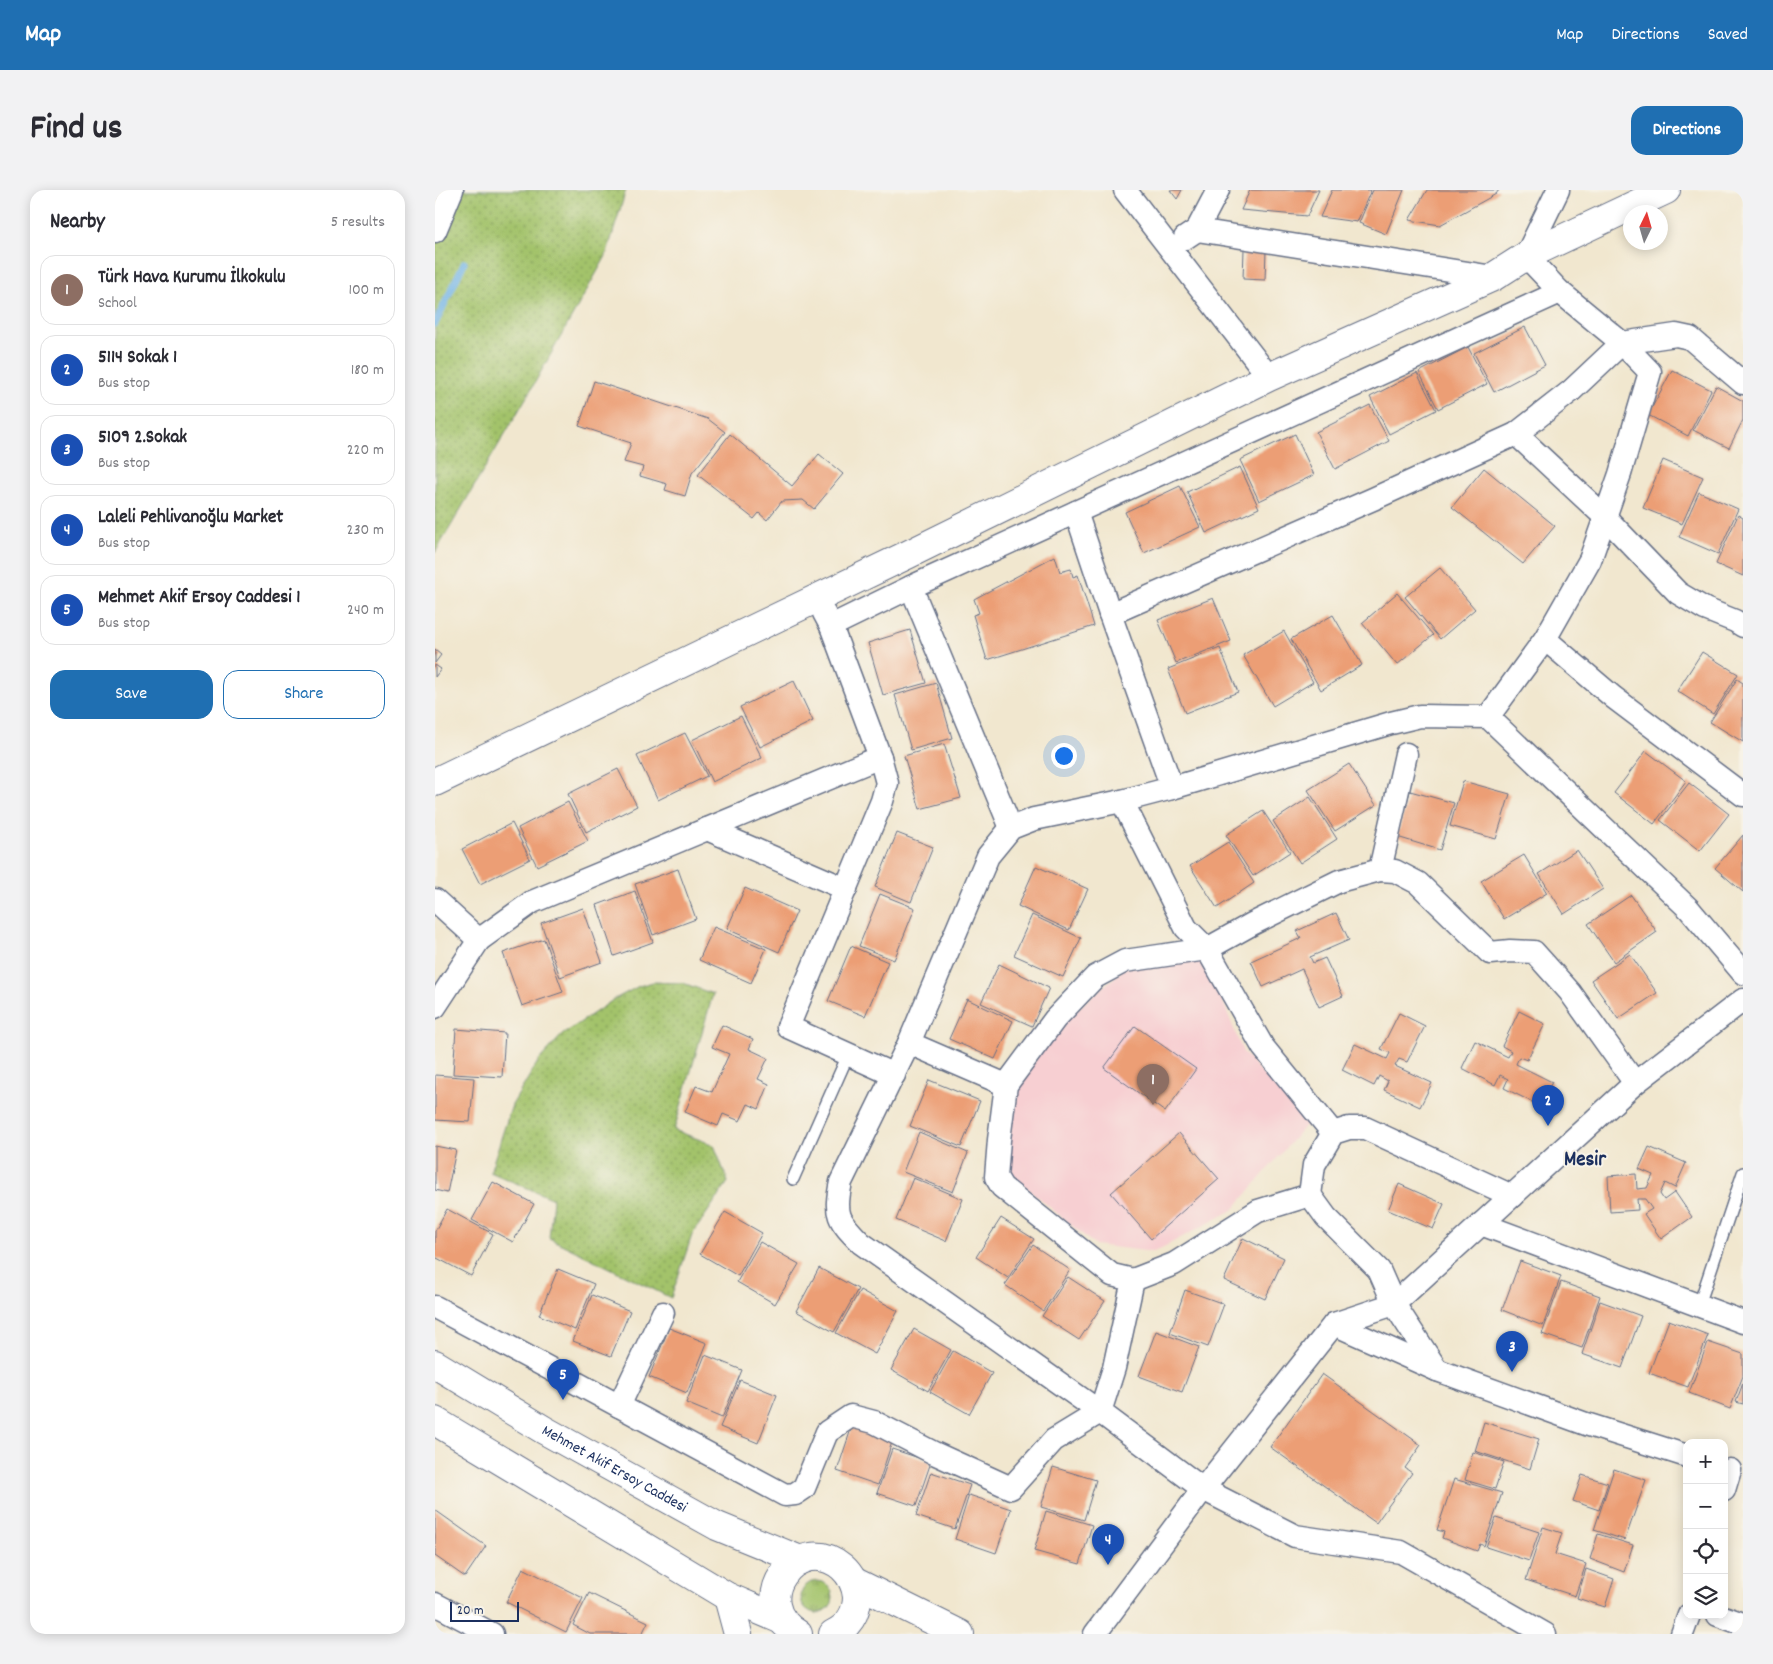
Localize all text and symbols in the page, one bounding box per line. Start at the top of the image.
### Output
text: Map [25,18,61,52]
text: Map [1556,23,1583,48]
text: Directions [1611,23,1680,48]
text: Saved [1708,23,1748,48]
text: Find us [30,105,122,155]
button: Directions [1631,106,1743,155]
north arrow [1623,205,1668,250]
text: Nearby [50,208,105,238]
text: 5 results [331,211,385,234]
text: Türk Hava Kurumu İlkokulu [98,265,285,292]
text: 1 [65,279,69,302]
text: 100 m [348,279,384,302]
text: School [98,292,137,315]
text: 5114 Sokak 1 [98,345,177,372]
text: 2 [64,359,71,382]
text: 180 m [351,359,384,382]
text: Bus stop [98,372,150,395]
text: 5109 2.Sokak [98,425,187,452]
text: 3 [63,439,71,462]
text: 220 m [347,439,384,462]
text: Bus stop [98,452,150,475]
text: Laleli Pehlivanoğlu Market [98,505,283,532]
text: 4 [64,519,70,542]
text: 230 m [347,519,384,542]
text: Bus stop [98,532,150,555]
text: Mehmet Akif Ersoy Caddesi 1 [98,585,300,612]
text: 5 [63,599,71,622]
text: 240 m [347,599,384,622]
text: Bus stop [98,612,150,635]
button: Save [50,670,213,719]
button: Share [223,670,385,719]
your location [1051,743,1077,769]
pin: 1 [1137,1064,1169,1105]
pin: 2 [1532,1085,1564,1126]
district label: Mesir [1564,1146,1607,1176]
pin: 3 [1496,1331,1528,1372]
pin: 5 [547,1359,579,1400]
street label: Mehmet Akif Ersoy Caddesi [537,1419,692,1519]
map controls [1683,1439,1728,1619]
button: + [1683,1439,1728,1484]
button: − [1683,1484,1728,1529]
pin: 4 [1092,1524,1124,1565]
button: locate [1683,1529,1728,1574]
button: layers [1683,1574,1728,1619]
scale bar [450,1599,519,1622]
text: 20 m [457,1601,484,1621]

